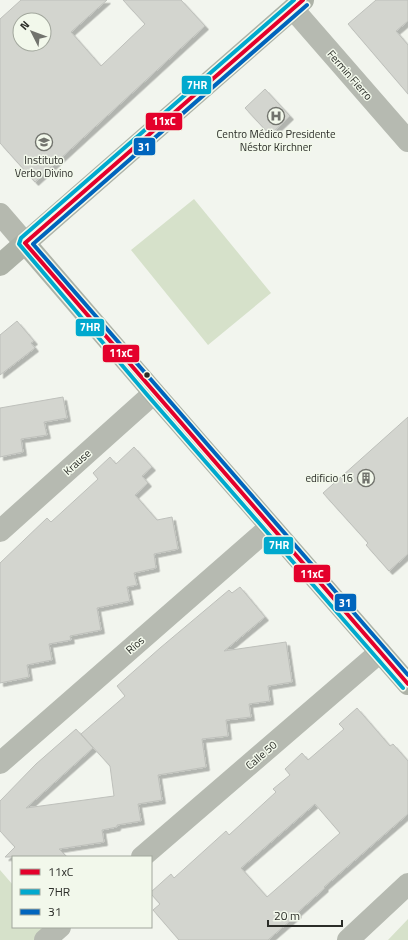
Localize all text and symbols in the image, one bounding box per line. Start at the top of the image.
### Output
north arrow [12,12,52,52]
text: N [16,17,33,33]
street label: Fermin Fierro [324,46,376,104]
line badge: 7HR [181,75,212,95]
text: 7HR [187,77,207,93]
hospital icon: Centro Médico Presidente Néstor Kirchner [266,106,286,126]
line badge: 11xC [145,112,183,131]
text: 11xC [152,113,176,129]
place label: Centro Médico Presidente Néstor Kirchner [217,126,336,155]
school or university icon: Instituto Verbo Divino [34,132,54,152]
line badge: 31 [133,137,156,156]
text: 31 [138,139,150,155]
place label: Instituto Verbo Divino [15,152,73,181]
line badge: 7HR [75,318,105,337]
text: 7HR [80,319,100,335]
line badge: 11xC [102,344,140,363]
text: 11xC [109,345,133,361]
unlabelled marker [142,370,152,380]
street label: Krause [60,445,95,479]
building icon: edificio 16 [356,468,376,488]
place label: edificio 16 [305,470,353,486]
line badge: 7HR [263,536,294,555]
text: 7HR [269,537,289,553]
line badge: 11xC [293,564,331,583]
text: 11xC [300,566,324,582]
line badge: 31 [334,593,357,612]
text: 31 [339,595,351,611]
street label: Ríos [122,632,148,658]
street label: Calle 50 [242,737,280,773]
legend [12,856,152,928]
text: 11xC [48,862,74,881]
text: 7HR [48,882,70,901]
text: 31 [48,902,61,921]
scale bar [268,902,342,928]
text: 20 m [274,906,300,925]

